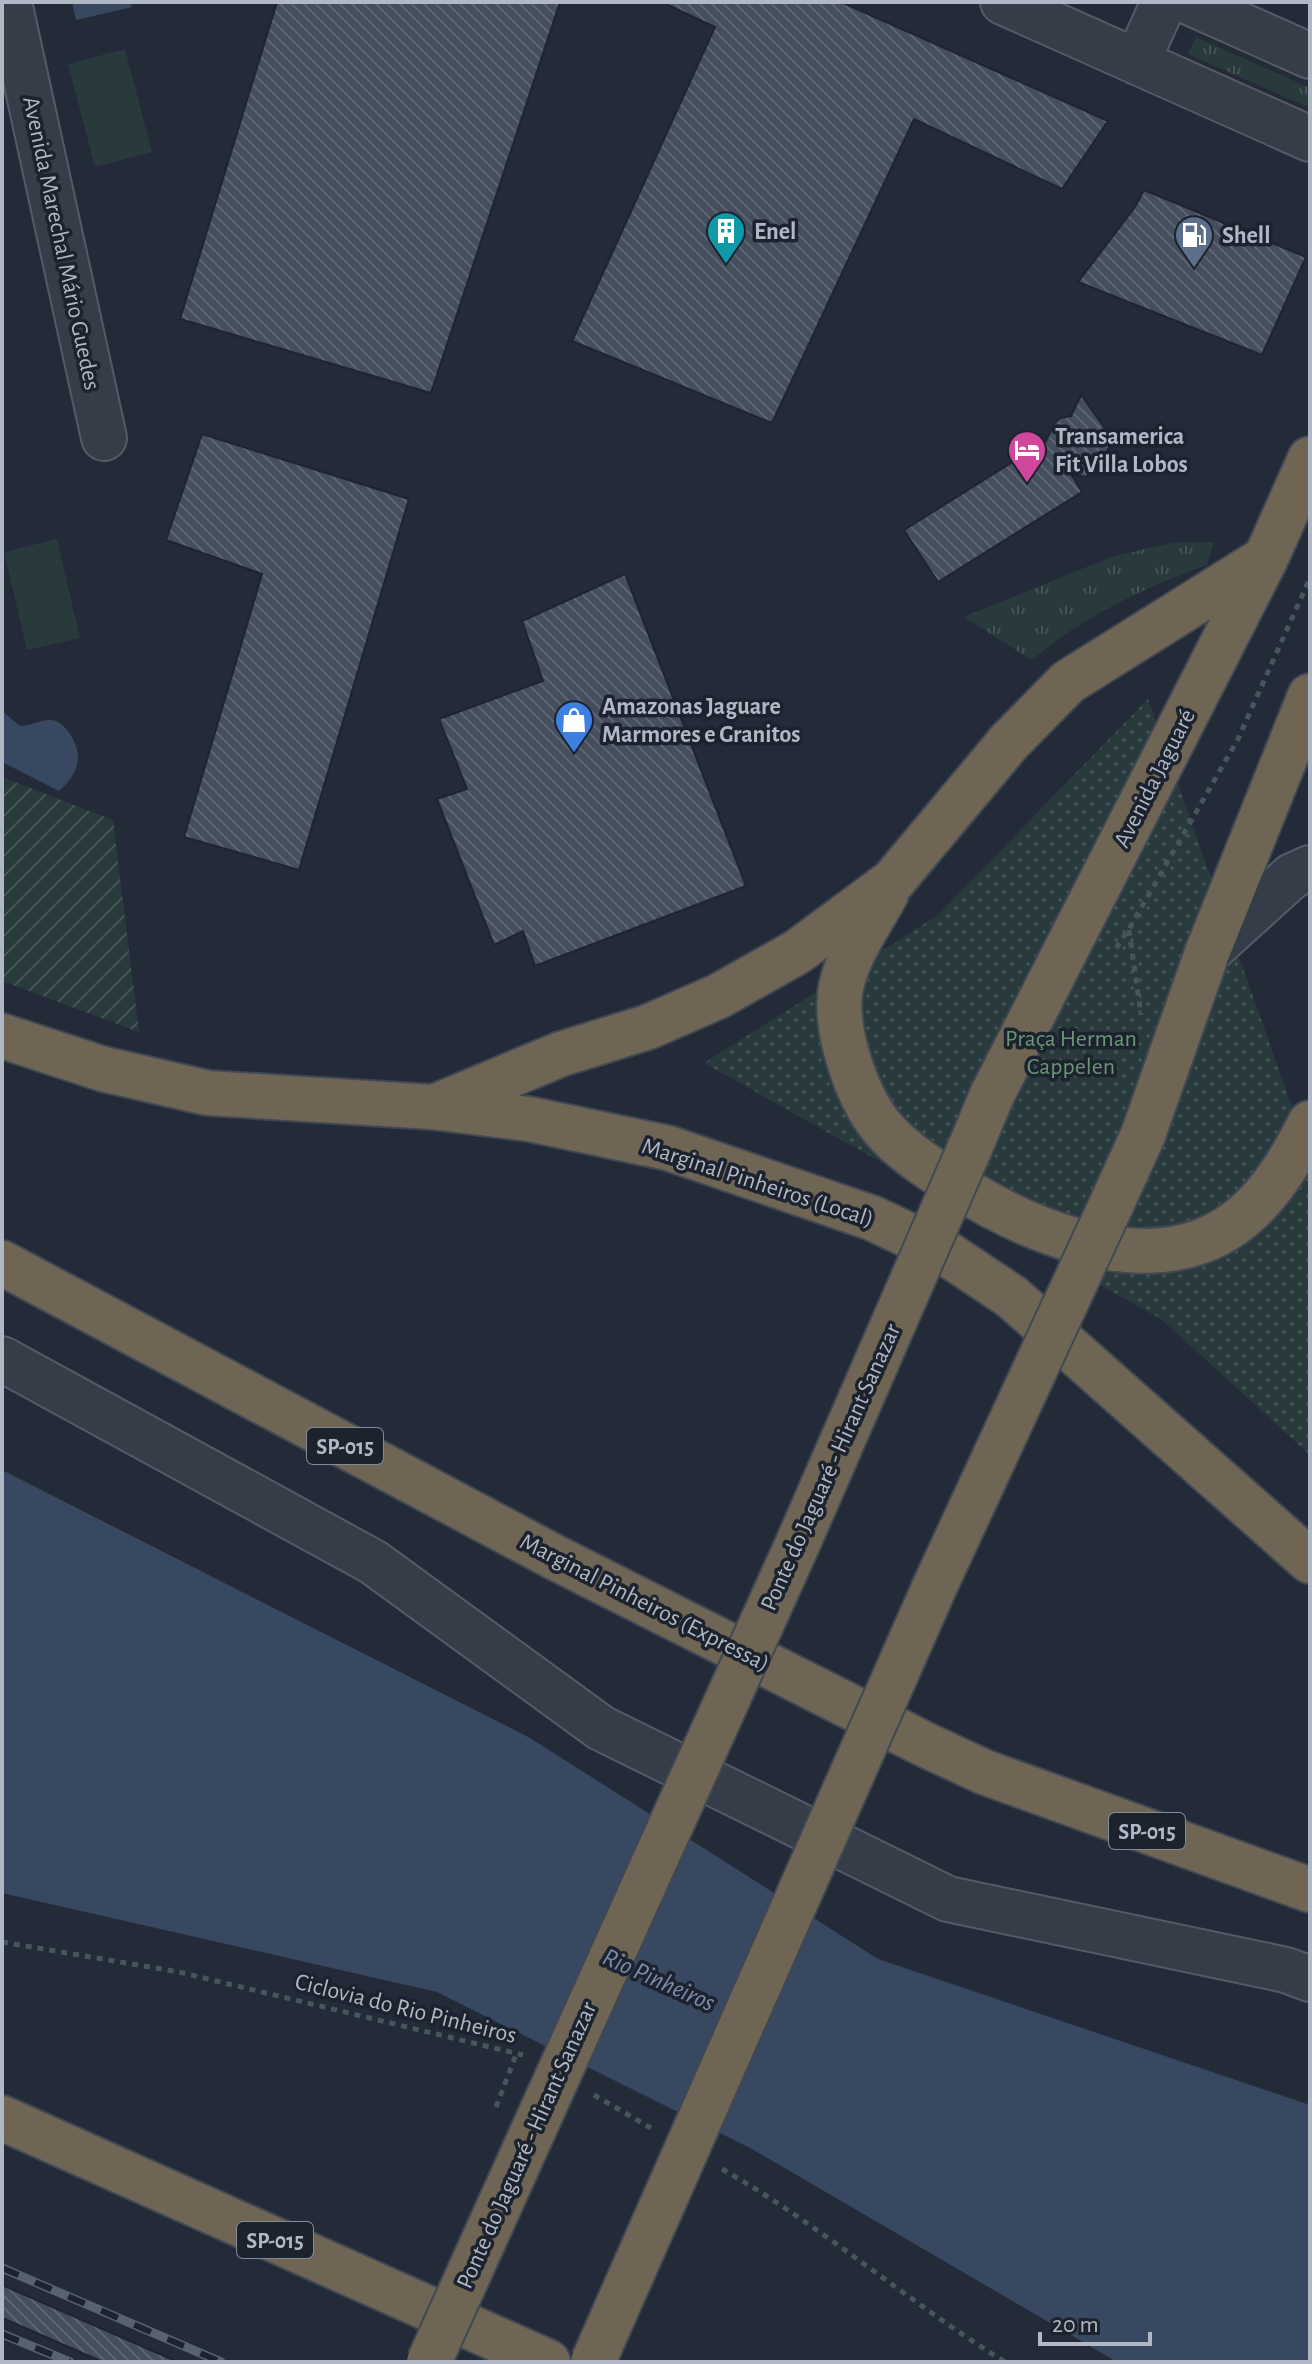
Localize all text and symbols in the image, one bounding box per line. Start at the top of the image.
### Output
street label: Avenida Marechal Mário Guedes [18,94,104,392]
building icon: Enel [705,210,747,265]
fuel station icon: Shell [1173,214,1215,269]
place label: Enel [754,220,796,244]
place label: Shell [1222,224,1270,248]
place label: Transamerica Fit Villa Lobos [1055,425,1188,477]
hotel icon: Transamerica Fit Villa Lobos [1006,429,1048,484]
place label: Amazonas Jaguare Marmores e Granitos [602,695,801,747]
shop icon: Amazonas Jaguare Marmores e Granitos [553,699,595,754]
street label: Avenida Jaguaré [1110,705,1200,851]
park label: Praça Herman Cappelen [1005,1027,1137,1079]
street label: Marginal Pinheiros (Local) [639,1134,877,1232]
street label: Ponte do Jaguaré - Hirant Sanazar [757,1320,905,1614]
road number: SP-015 [307,1428,383,1464]
street label: Marginal Pinheiros (Expressa) [516,1529,773,1676]
road number: SP-015 [1109,1813,1185,1849]
water label: Rio Pinheiros [599,1944,719,2016]
street label: Ciclovia do Rio Pinheiros [293,1970,519,2048]
street label: Ponte do Jaguaré - Hirant Sanazar [453,1998,601,2292]
road number: SP-015 [237,2222,313,2258]
scale bar [1040,2296,1150,2346]
text: 20 m [1052,2313,1099,2337]

